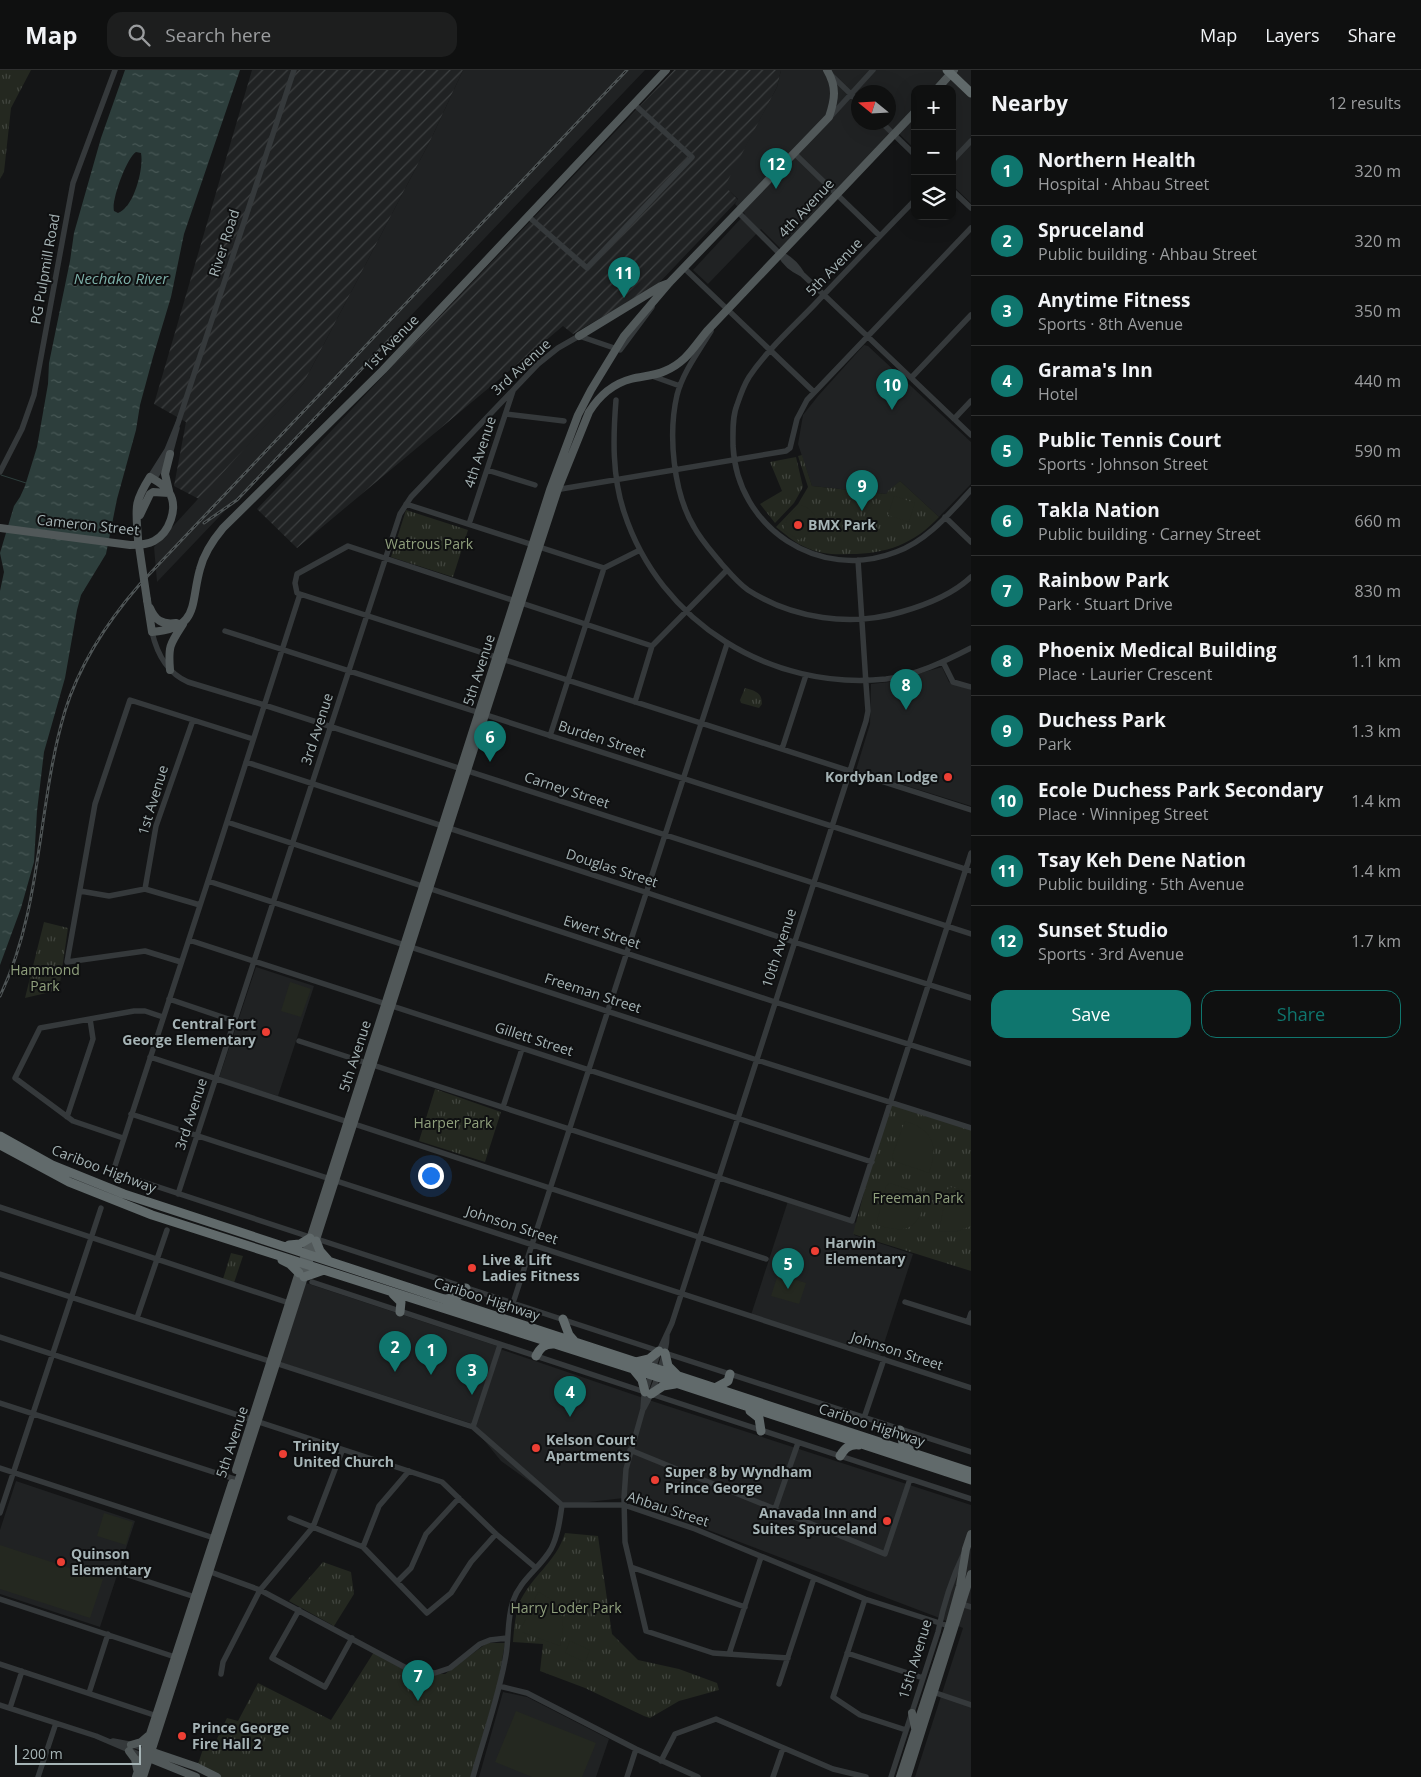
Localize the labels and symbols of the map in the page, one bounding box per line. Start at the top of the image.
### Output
north arrow [851,85,896,130]
pin: 12 [760,148,792,189]
street label: 4th Avenue [773,174,838,241]
street label: River Road [204,207,243,279]
street label: PG Pulpmill Road [25,212,64,326]
street label: 5th Avenue [801,233,866,300]
pin: 11 [608,257,640,298]
water label: Nechako River [74,268,169,288]
street label: 1st Avenue [359,310,423,375]
street label: 3rd Avenue [487,334,555,399]
pin: 10 [876,369,908,410]
street label: 4th Avenue [459,414,500,490]
pin: 9 [846,470,878,511]
street label: Cameron Street [36,510,140,539]
place label: BMX Park [808,515,876,534]
marker: BMX Park [792,519,804,531]
park label: Watrous Park [385,534,474,553]
street label: 5th Avenue [458,632,499,708]
pin: 8 [890,669,922,710]
street label: 3rd Avenue [296,690,337,767]
street label: Burden Street [556,715,648,762]
pin: 6 [474,721,506,762]
street label: 1st Avenue [133,762,172,837]
street label: Carney Street [522,767,612,812]
place label: Kordyban Lodge [825,767,938,786]
marker: Kordyban Lodge [942,771,954,783]
street label: Douglas Street [564,844,661,891]
street label: 10th Avenue [757,906,800,990]
street label: Ewert Street [561,910,643,953]
park label: Hammond Park [10,960,80,995]
street label: Freeman Street [542,968,644,1017]
place label: Central Fort George Elementary [122,1014,256,1049]
street label: Gillett Street [493,1017,576,1060]
street label: 5th Avenue [334,1018,375,1094]
marker: Central Fort George Elementary [260,1026,272,1038]
street label: 3rd Avenue [170,1075,211,1152]
park label: Harper Park [414,1113,493,1132]
street label: Cariboo Highway [49,1140,160,1198]
your location [418,1163,444,1189]
park label: Freeman Park [873,1188,964,1207]
street label: Johnson Street [462,1200,561,1248]
place label: Harwin Elementary [825,1233,905,1268]
marker: Harwin Elementary [809,1245,821,1257]
pin: 5 [772,1248,804,1289]
place label: Live & Lift Ladies Fitness [482,1250,580,1285]
marker: Live & Lift Ladies Fitness [466,1262,478,1274]
street label: Cariboo Highway [432,1272,544,1325]
street label: Johnson Street [847,1326,946,1374]
pin: 2 [379,1331,411,1372]
pin: 1 [415,1334,447,1375]
pin: 3 [456,1354,488,1395]
pin: 4 [554,1376,586,1417]
street label: Cariboo Highway [817,1398,929,1451]
street label: 5th Avenue [211,1404,252,1480]
place label: Kelson Court Apartments [546,1430,636,1465]
place label: Trinity United Church [293,1436,394,1471]
marker: Kelson Court Apartments [530,1442,542,1454]
marker: Trinity United Church [277,1448,289,1460]
place label: Super 8 by Wyndham Prince George [665,1462,812,1497]
marker: Super 8 by Wyndham Prince George [649,1474,661,1486]
street label: Ahbau Street [625,1486,712,1531]
place label: Anavada Inn and Suites Spruceland [752,1503,877,1538]
marker: Anavada Inn and Suites Spruceland [881,1515,893,1527]
place label: Quinson Elementary [71,1544,151,1579]
marker: Quinson Elementary [55,1556,67,1568]
park label: Harry Loder Park [511,1598,622,1617]
street label: 15th Avenue [893,1617,936,1701]
pin: 7 [402,1660,434,1701]
place label: Prince George Fire Hall 2 [192,1718,289,1753]
marker: Prince George Fire Hall 2 [176,1730,188,1742]
scale bar [15,1742,141,1765]

